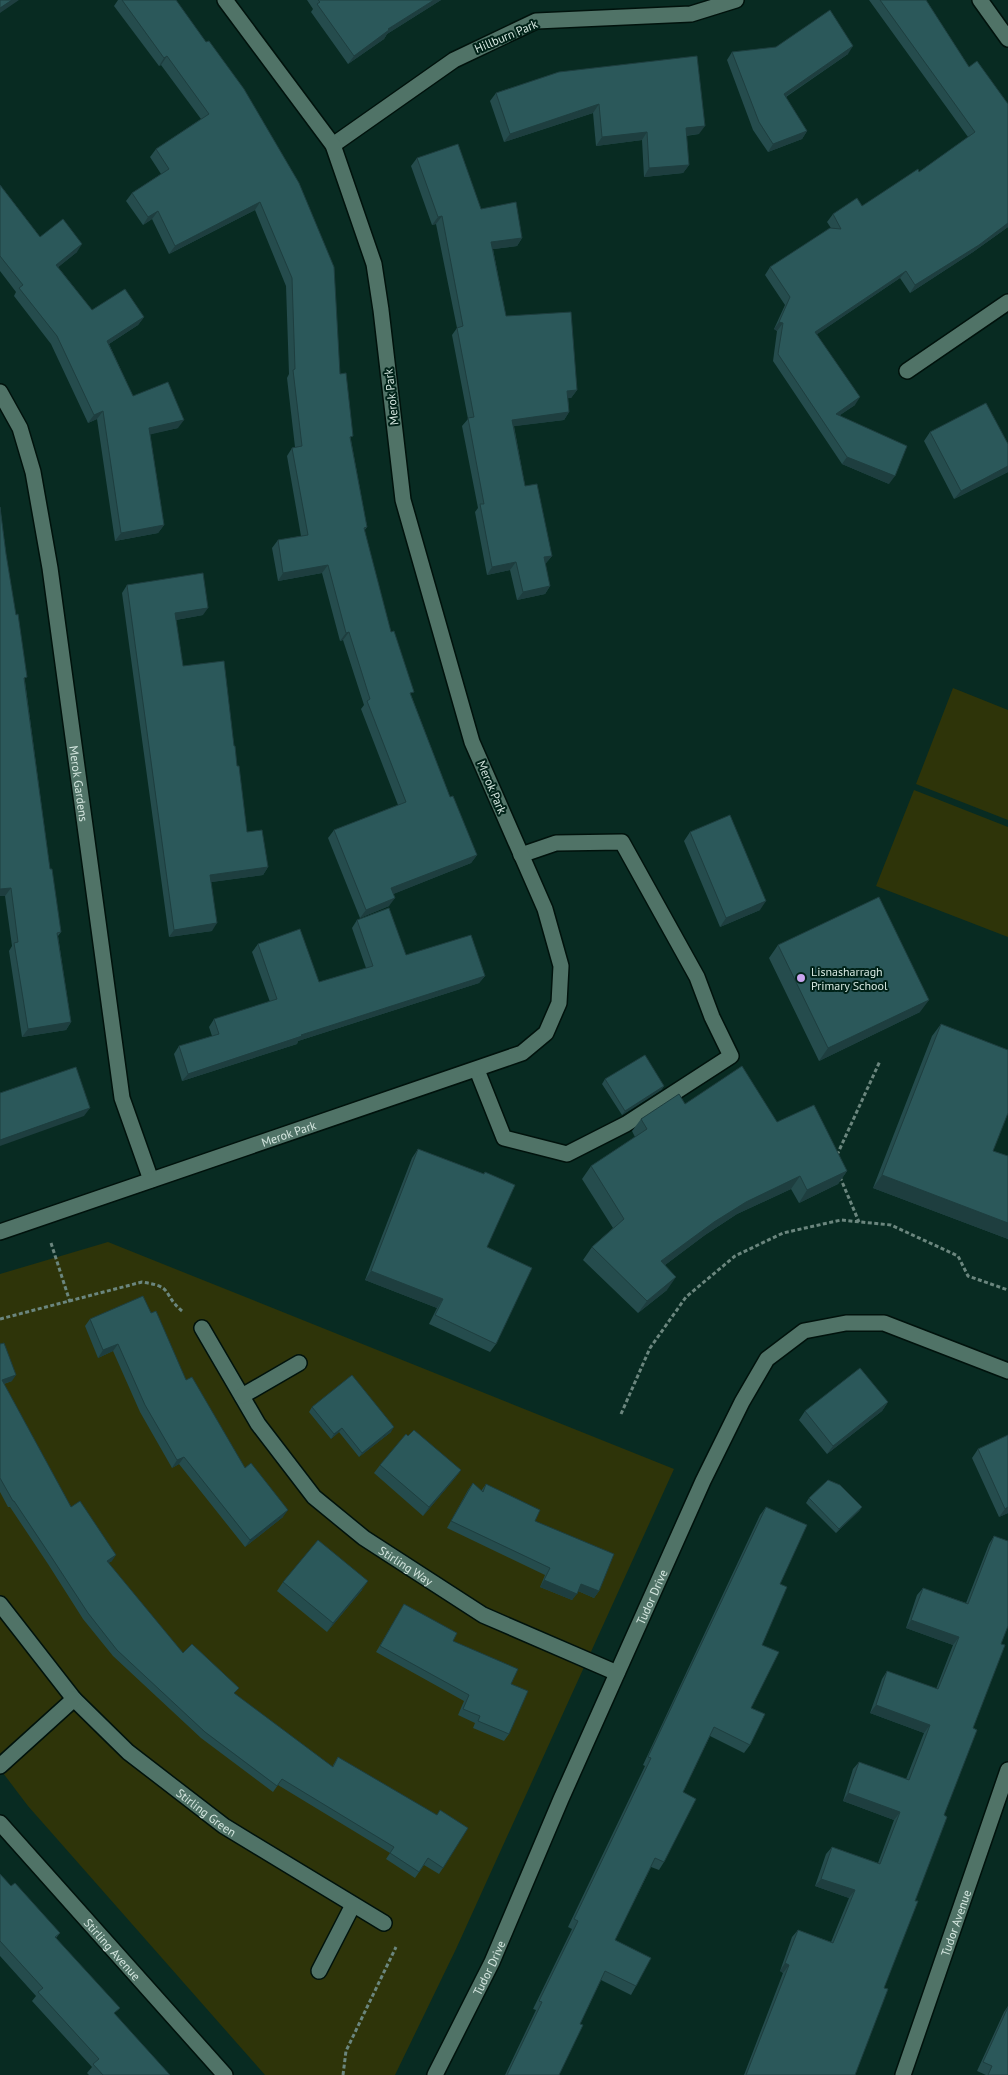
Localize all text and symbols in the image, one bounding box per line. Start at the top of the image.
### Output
street label: Hillburn Park [472,16,540,56]
street label: Merok Park [381,368,401,426]
street label: Merok Gardens [67,745,92,822]
street label: Merok Park [474,758,510,816]
place label: Lisnasharragh Primary School [811,964,888,993]
marker: Lisnasharragh Primary School [795,972,807,984]
street label: Merok Park [259,1117,318,1149]
street label: Stirling Way [376,1542,436,1588]
street label: Tudor Drive [632,1567,670,1627]
street label: Stirling Green [174,1785,239,1839]
street label: Tudor Avenue [937,1888,974,1958]
street label: Stirling Avenue [81,1915,144,1983]
street label: Tudor Drive [469,1938,508,1998]

